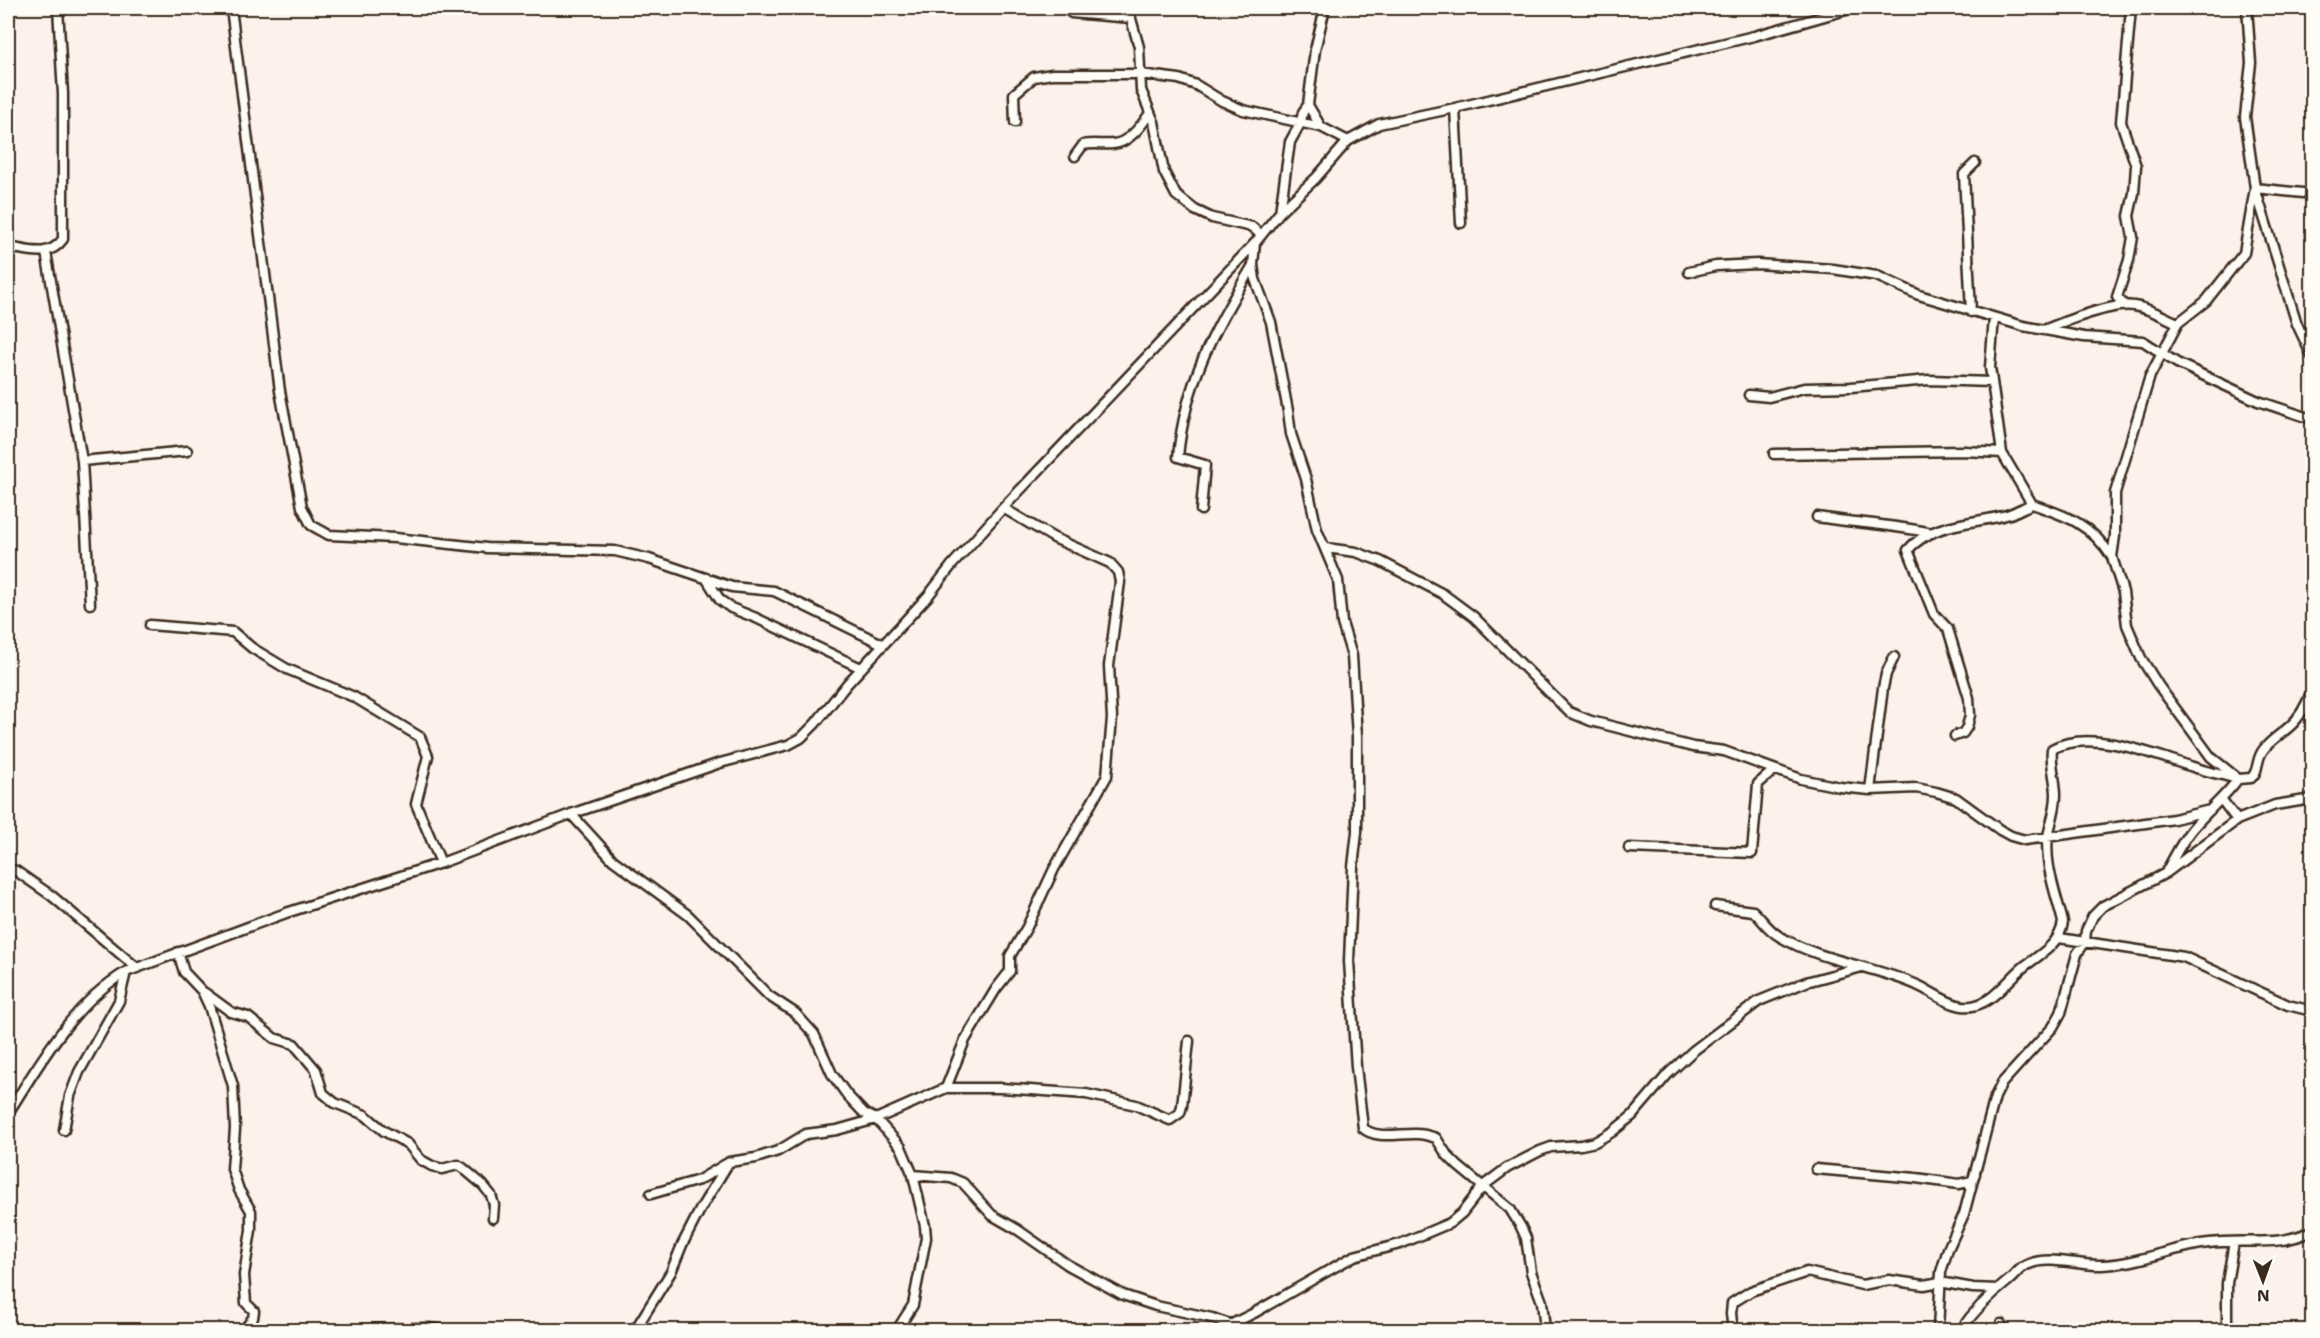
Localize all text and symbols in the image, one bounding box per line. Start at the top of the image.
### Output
north arrow [2233,1251,2293,1311]
text: N [2257,1285,2270,1306]

